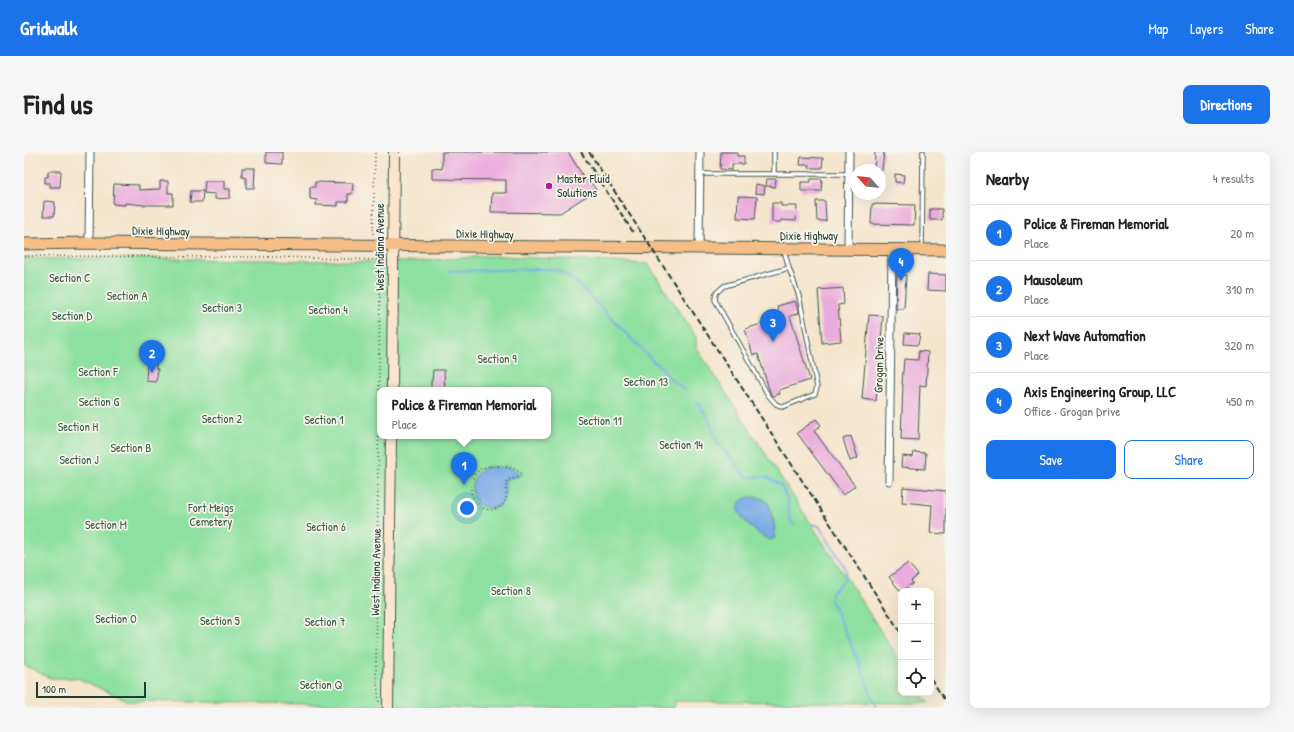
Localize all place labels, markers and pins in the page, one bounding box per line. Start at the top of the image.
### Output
place label: Master Fluid Solutions [557,170,610,201]
marker: Master Fluid Solutions [544,181,554,191]
pin: 4 [888,248,914,281]
pin: 3 [760,309,786,342]
pin: 2 [139,340,165,373]
pin: 1 [451,452,477,485]

